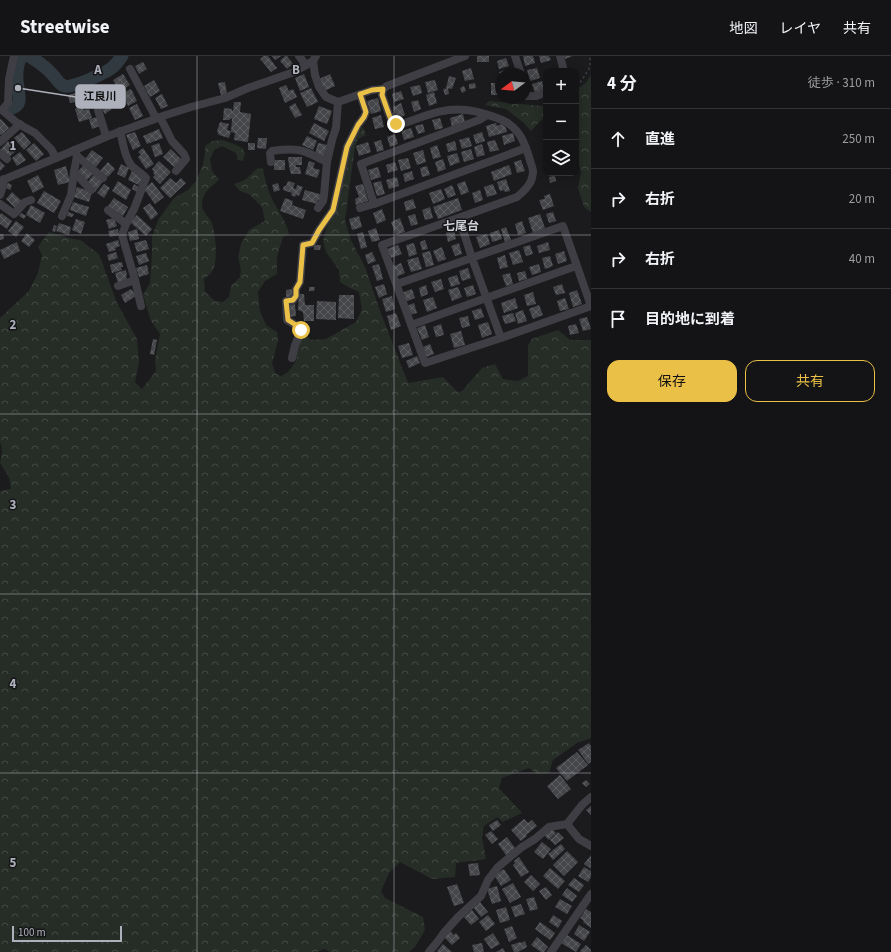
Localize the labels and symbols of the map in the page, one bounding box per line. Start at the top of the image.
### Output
text: A [93,61,102,79]
text: B [292,61,300,79]
north arrow [495,68,531,104]
callout: 江良川 [76,85,125,108]
text: 江良川 [84,89,117,104]
route end [387,115,405,133]
text: 1 [10,137,17,155]
district label: 七尾台 [443,218,479,235]
text: 2 [10,316,17,334]
route start [292,321,310,339]
text: 3 [10,496,17,514]
text: 4 [10,675,17,693]
text: 5 [10,854,17,872]
scale bar [12,924,122,943]

